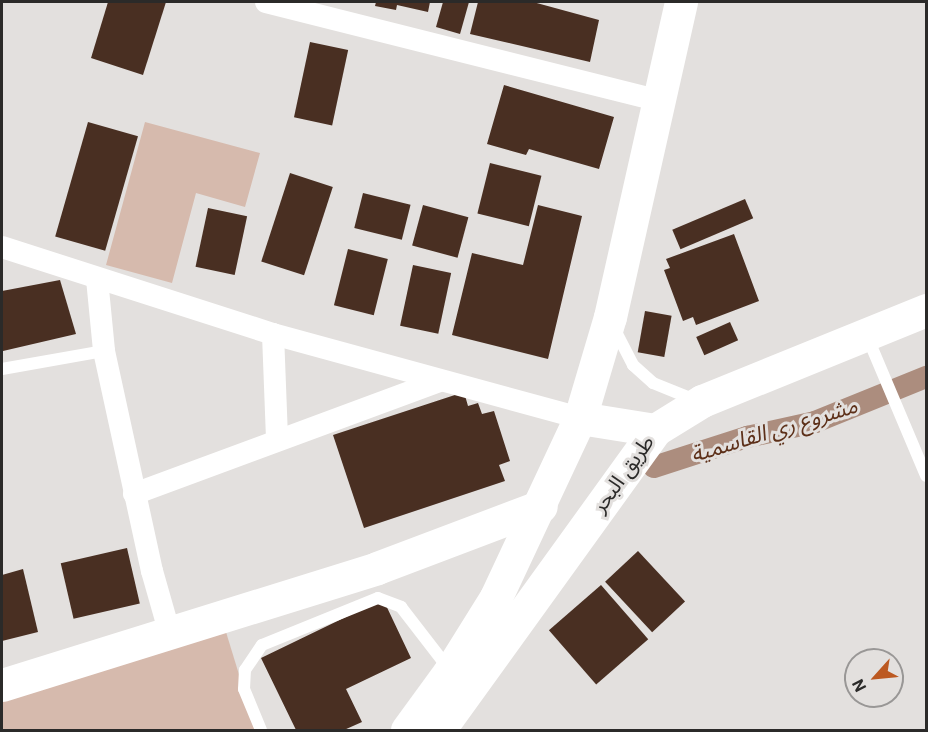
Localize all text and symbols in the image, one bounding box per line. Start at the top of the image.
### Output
water label: مشروع ري القاسمية [688,392,860,468]
street label: طريق البحر [586,430,660,518]
north arrow [844,648,904,708]
text: N [848,676,870,695]

